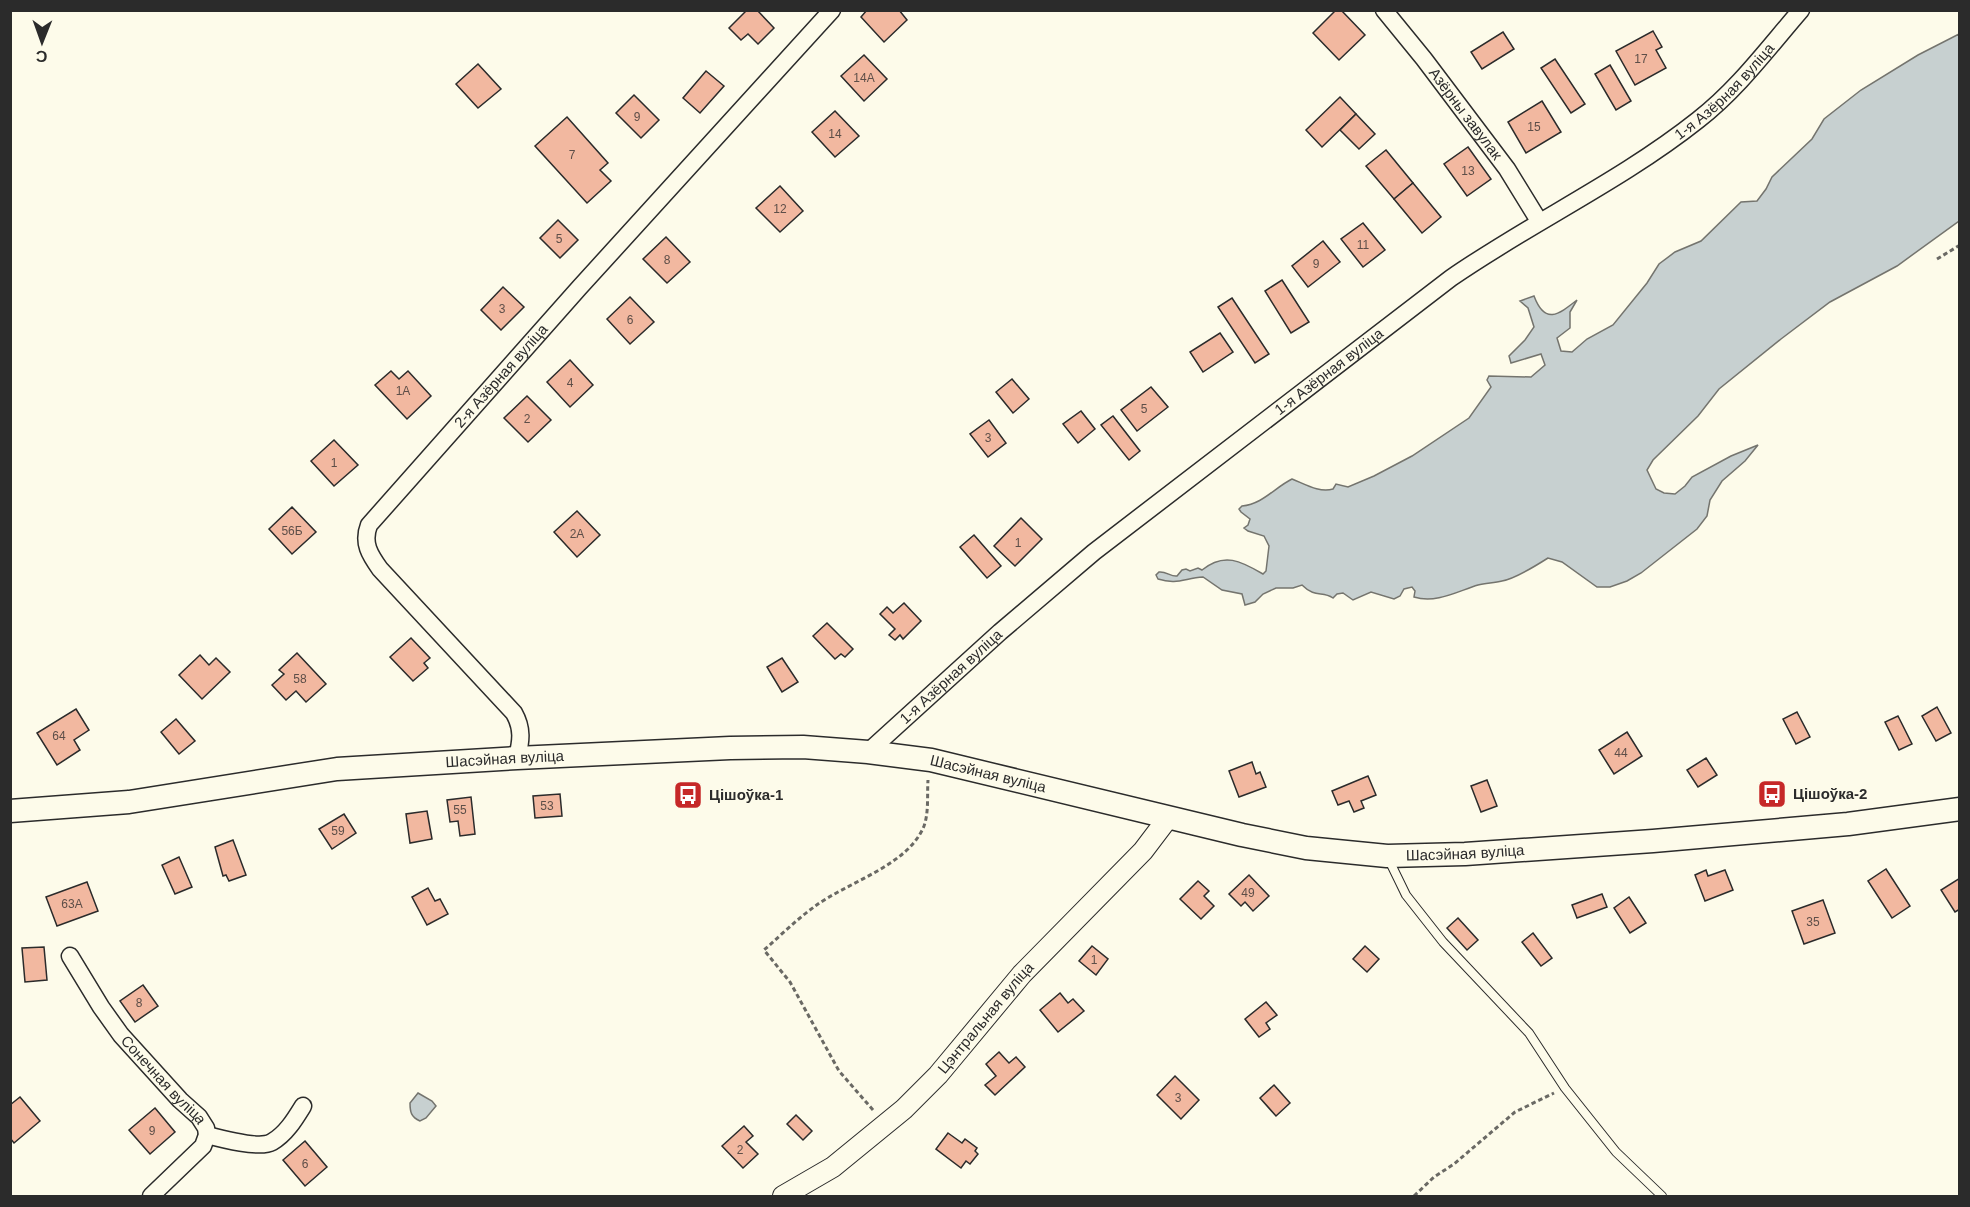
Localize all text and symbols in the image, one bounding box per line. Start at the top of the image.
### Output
north arrow [12,12,72,72]
street label: 1-я Азёрная вуліца [1671,39,1778,143]
text: С [35,48,48,65]
house number: 17 [1634,52,1648,66]
street label: Азёрны завулак [1426,64,1506,163]
house number: 14А [853,71,875,85]
house number: 9 [634,110,641,124]
house number: 15 [1527,120,1541,134]
house number: 14 [828,127,842,141]
house number: 7 [569,148,576,162]
house number: 13 [1461,164,1475,178]
house number: 12 [773,202,787,216]
house number: 5 [556,232,563,246]
house number: 11 [1357,238,1370,252]
house number: 8 [664,253,671,267]
house number: 9 [1313,257,1320,271]
house number: 3 [499,302,506,316]
house number: 6 [627,313,634,327]
street label: 2-я Азёрная вуліца [451,321,553,431]
street label: 1-я Азёрная вуліца [1271,324,1387,418]
house number: 4 [567,376,574,390]
house number: 1А [396,384,410,398]
house number: 5 [1141,402,1148,416]
house number: 2 [524,412,530,426]
house number: 3 [985,431,992,445]
house number: 1 [331,456,338,470]
house number: 56Б [281,524,303,538]
house number: 2А [570,527,584,541]
house number: 1 [1015,536,1022,550]
street label: 1-я Азёрная вуліца [896,625,1006,727]
house number: 58 [293,672,307,686]
house number: 64 [52,729,66,743]
house number: 44 [1614,746,1628,760]
street label: Шасэйная вуліца [445,747,565,770]
street label: Шасэйная вуліца [929,751,1049,796]
bus stop icon: Цішоўка-2 [1756,778,1788,810]
bus stop icon: Цішоўка-1 [672,779,704,811]
place label: Цішоўка-2 [1793,785,1867,802]
place label: Цішоўка-1 [709,786,783,803]
house number: 53 [540,799,554,813]
house number: 55 [453,803,467,817]
house number: 59 [331,824,345,838]
street label: Шасэйная вуліца [1406,841,1526,864]
house number: 49 [1241,886,1255,900]
house number: 63А [61,897,83,911]
house number: 35 [1806,915,1820,929]
house number: 1 [1091,953,1098,967]
street label: Цэнтральная вуліца [934,958,1037,1077]
house number: 8 [136,996,143,1010]
street label: Сонечная вуліца [118,1032,210,1127]
house number: 3 [1175,1091,1182,1105]
house number: 9 [149,1124,156,1138]
house number: 2 [737,1143,744,1157]
house number: 6 [302,1157,309,1171]

